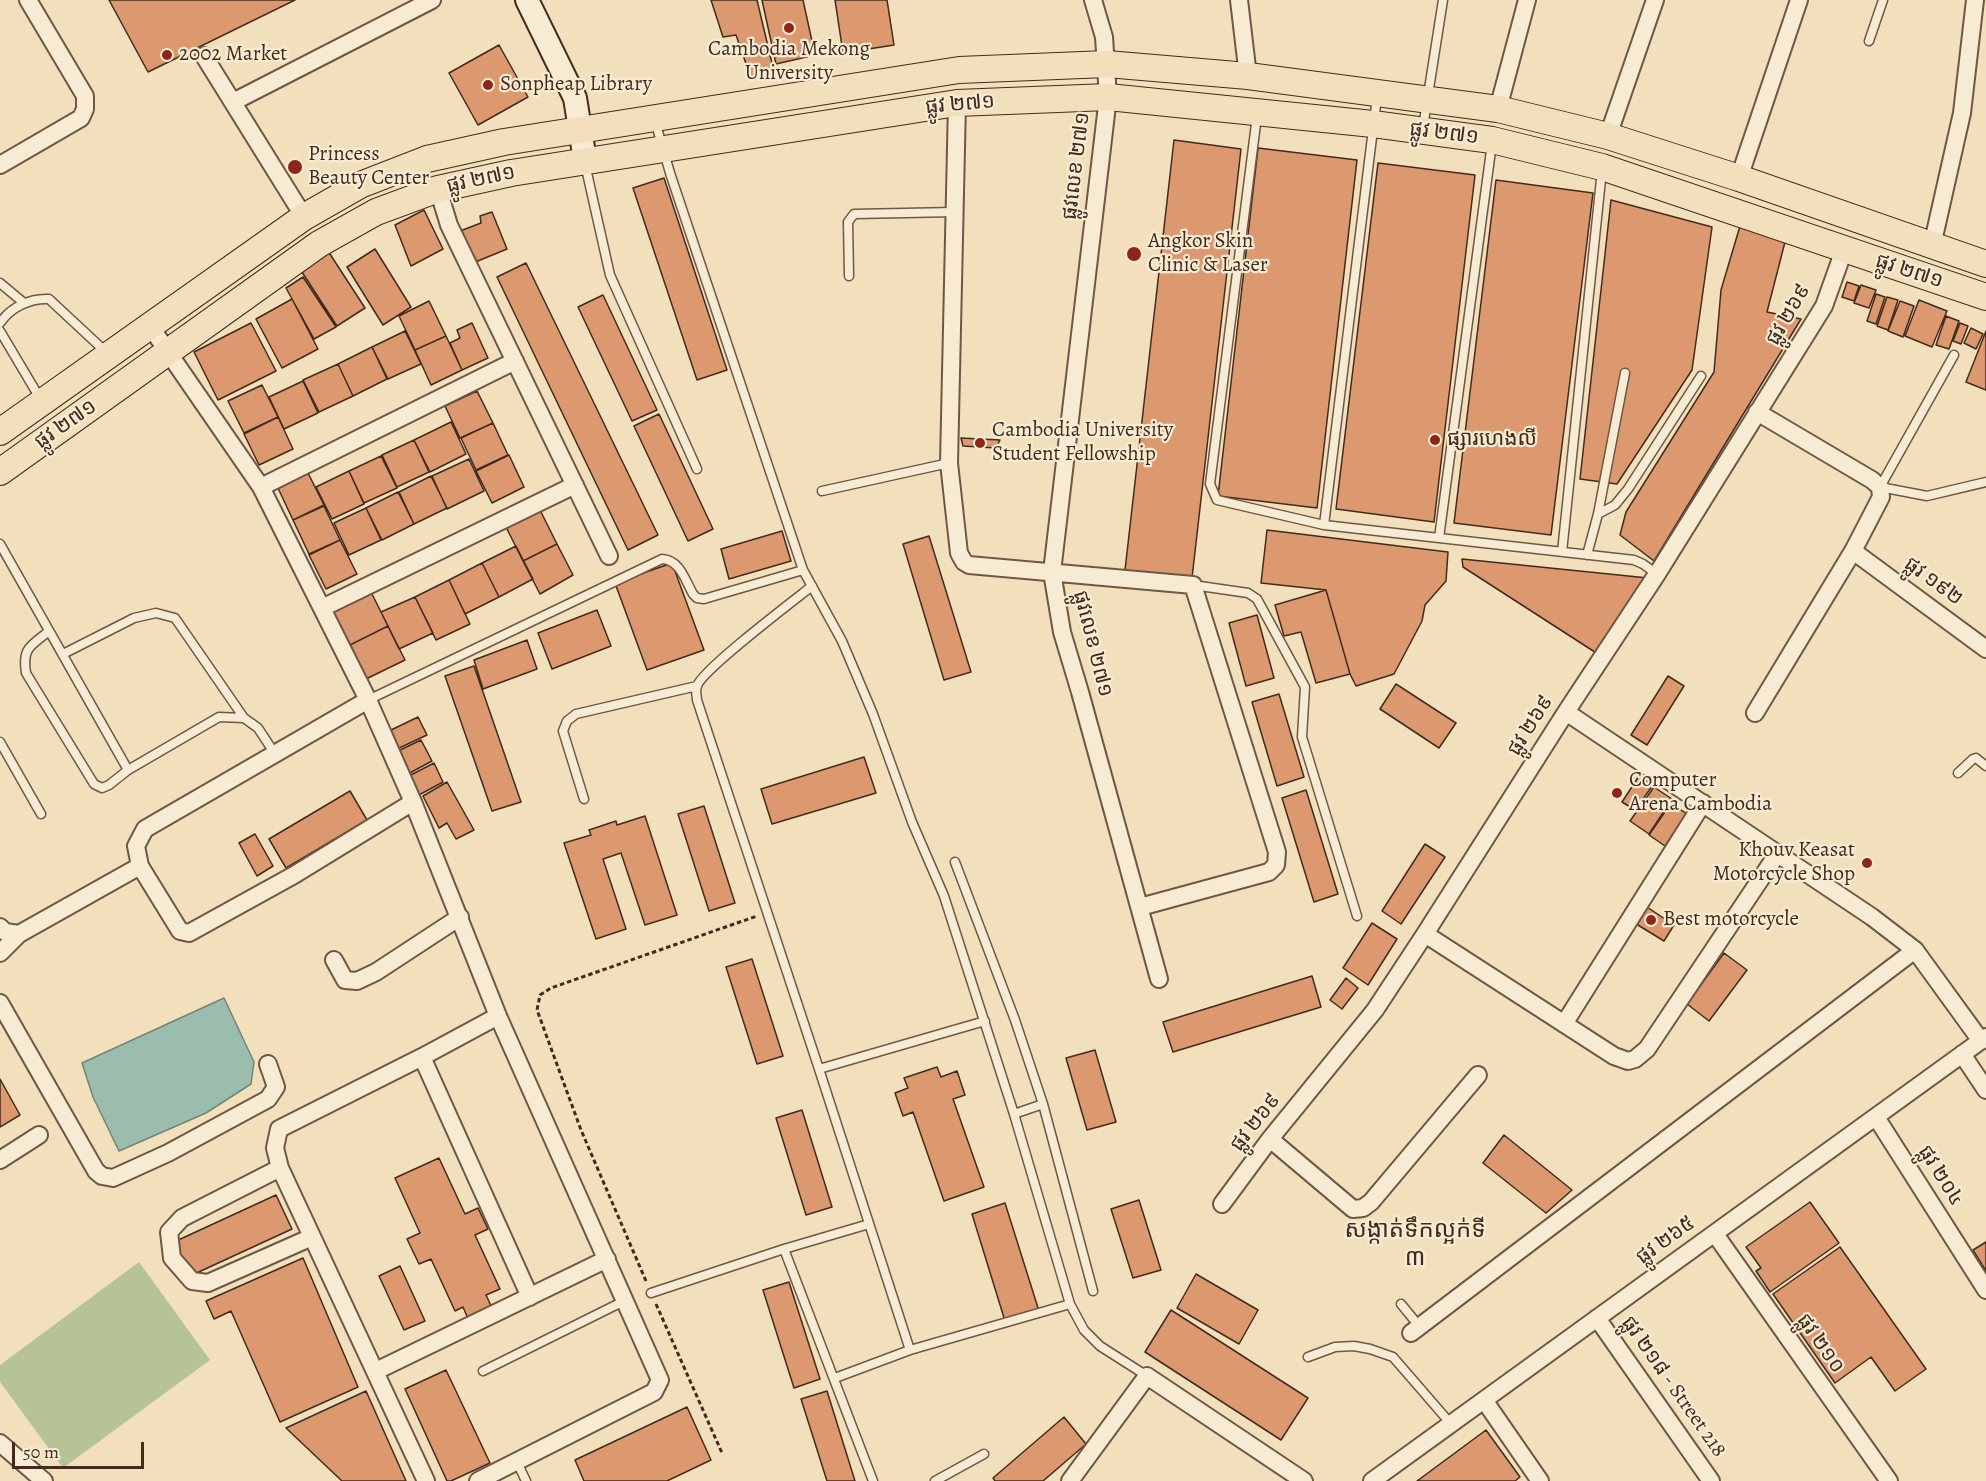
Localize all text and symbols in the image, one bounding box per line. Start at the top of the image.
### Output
marker: Cambodia Mekong University [782,21,796,35]
place label: Cambodia Mekong University [708,37,870,87]
place label: 2002 Market [179,42,287,68]
marker: 2002 Market [160,48,174,62]
place label: Sonpheap Library [500,72,652,98]
marker: Sonpheap Library [481,78,495,92]
street label: ផ្លូវ ២៧១ [924,89,996,121]
street label: ផ្លូវលេខ ២៧១ [1058,111,1096,221]
street label: ផ្លូវ ២៧១ [1408,117,1480,151]
place label: Princess Beauty Center [308,142,429,192]
marker: Princess Beauty Center [286,158,304,176]
street label: ផ្លូវ ២៧១ [444,160,518,200]
place label: Angkor Skin Clinic & Laser [1148,229,1268,279]
marker: Angkor Skin Clinic & Laser [1125,245,1143,263]
street label: ផ្លូវ ២៧១ [1872,249,1946,295]
street label: ផ្លូវ ២៦៩ [1761,280,1817,350]
street label: ផ្លូវ ២៧១ [30,395,102,455]
place label: Cambodia University Student Fellowship [992,418,1173,468]
place label: ផ្សារហេងលី [1447,427,1537,453]
marker: ផ្សារហេងលី [1428,433,1442,447]
marker: Cambodia University Student Fellowship [973,436,987,450]
street label: ផ្លូវ ១៩២ [1899,552,1967,612]
street label: ផ្លូវលេខ ២៧១ [1067,588,1117,700]
street label: ផ្លូវ ២៦៩ [1503,691,1559,761]
place label: Computer Arena Cambodia [1629,768,1772,818]
marker: Computer Arena Cambodia [1610,786,1624,800]
place label: Khouv Keasat Motorcycle Shop [1713,838,1855,888]
marker: Khouv Keasat Motorcycle Shop [1860,856,1874,870]
place label: Best motorcycle [1663,907,1799,933]
marker: Best motorcycle [1644,913,1658,927]
street label: ផ្លូវ ២៦៩ [1226,1089,1286,1157]
street label: ផ្លូវ ២០៤ [1912,1141,1968,1211]
street label: ផ្លូវ ២៦៥ [1632,1211,1700,1271]
district label: សង្កាត់ទឹកល្អក់ទី ៣ [1344,1217,1486,1273]
street label: ផ្លូវ ២១០ [1791,1309,1849,1379]
street label: ផ្លូវ ២១៨ - Street 218 [1615,1312,1731,1462]
scale bar [15,1430,147,1468]
text: 50 m [23,1440,59,1464]

